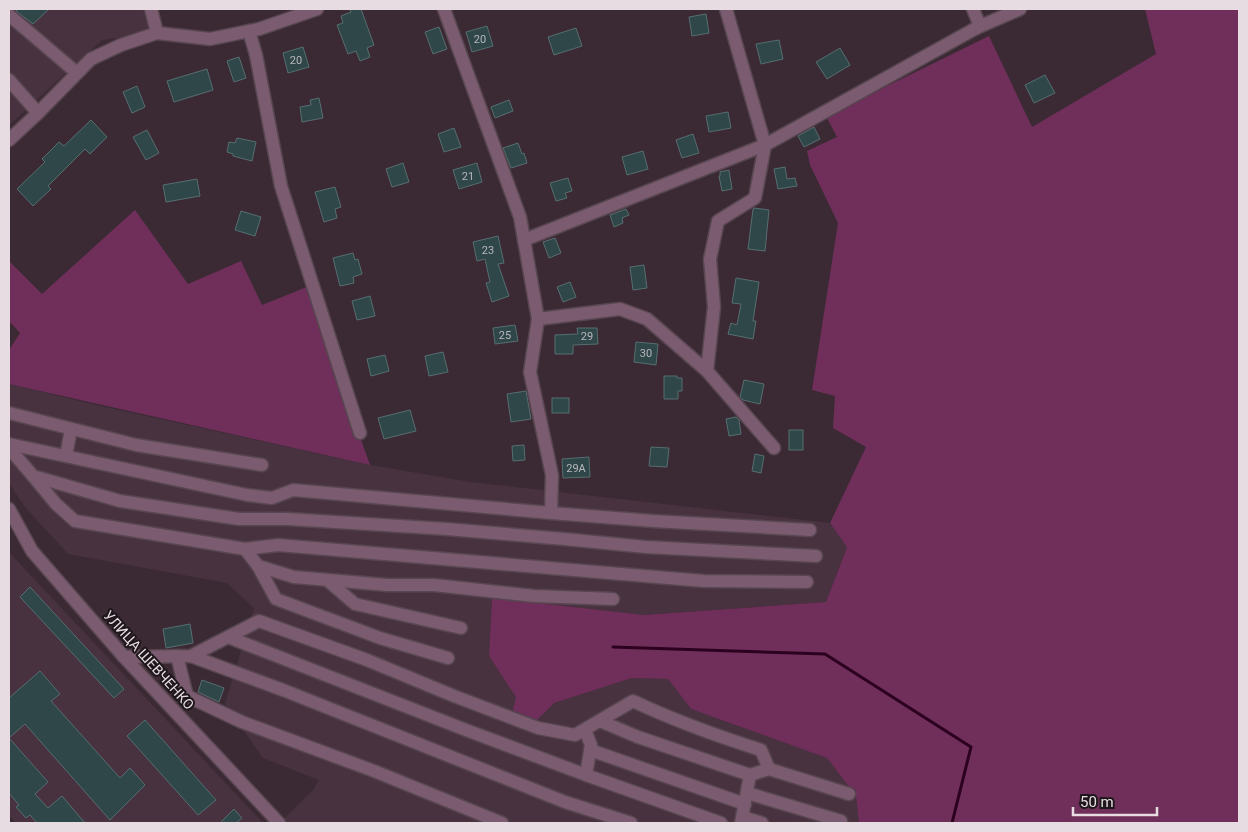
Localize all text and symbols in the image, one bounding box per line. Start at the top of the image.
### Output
house number: 20 [474,33,486,46]
house number: 20 [290,54,302,67]
house number: 21 [462,170,474,183]
house number: 23 [482,244,494,257]
house number: 25 [499,329,511,342]
house number: 29 [581,330,593,343]
house number: 30 [640,347,652,360]
house number: 29А [566,462,587,475]
street label: УЛИЦА ШЕВЧЕНКО [101,607,197,713]
scale bar [1073,784,1157,816]
text: 50 m [1080,793,1114,811]

